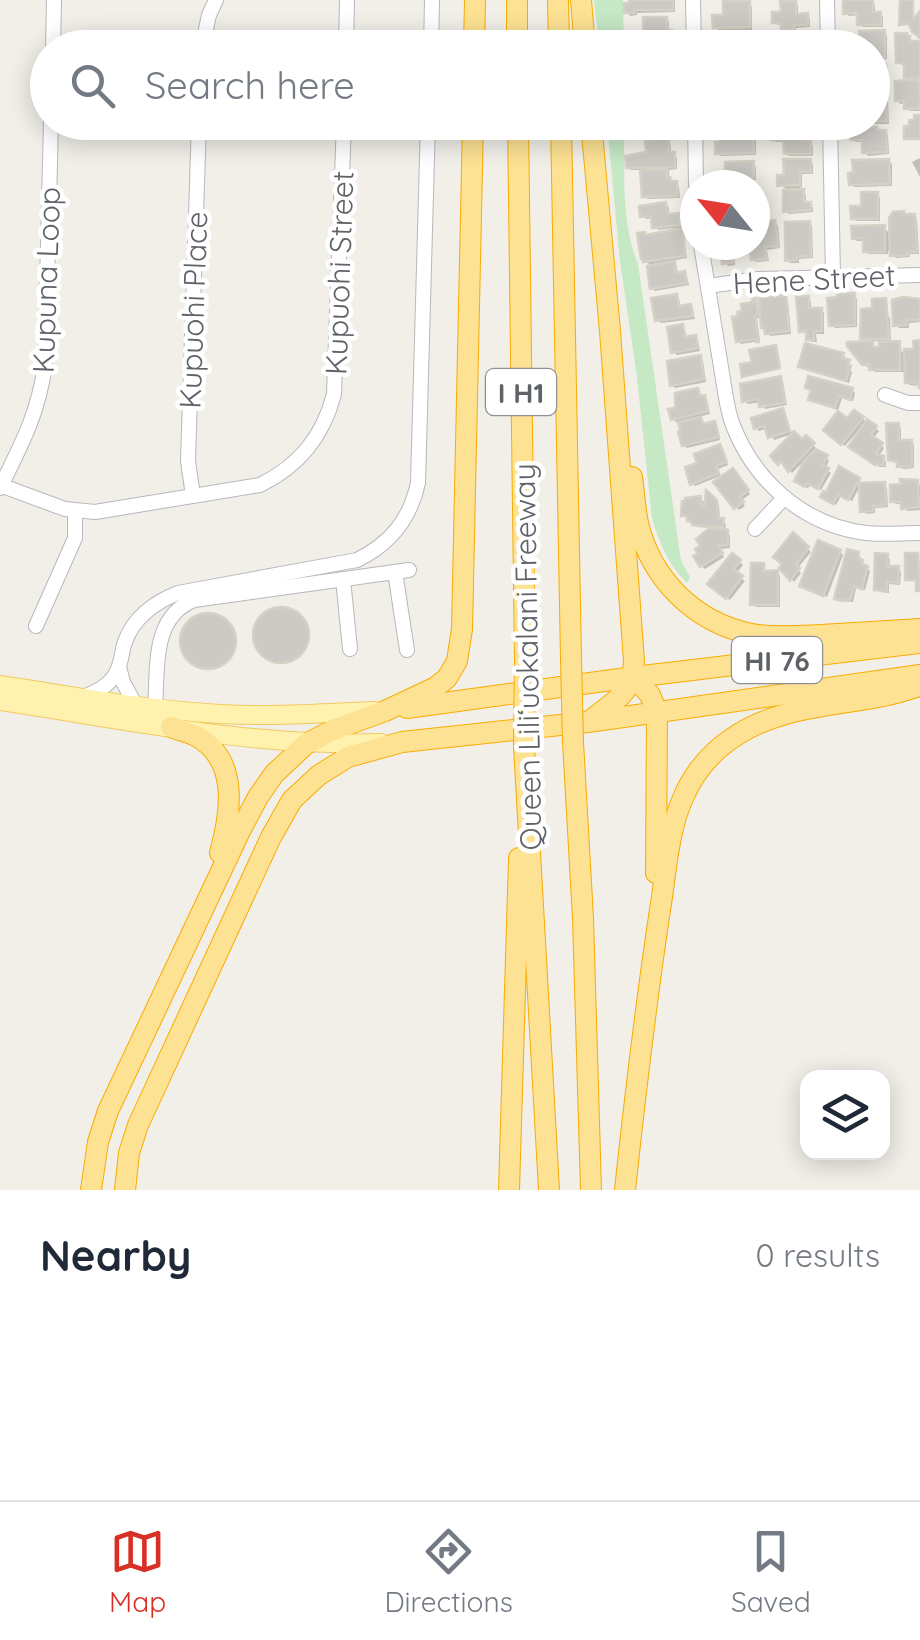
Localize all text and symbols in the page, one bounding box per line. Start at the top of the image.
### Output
search box [30,30,890,140]
icon: search [65,58,120,113]
text: Search here [145,61,355,109]
street label: Kupuohi Street [316,170,362,376]
north arrow [680,170,770,260]
street label: Kupuna Loop [24,186,68,374]
street label: Kupuohi Place [171,211,215,409]
street label: Hene Street [732,256,896,302]
road number: I H1 [486,369,556,415]
street label: Queen Liliʻuokalani Freeway [505,463,549,851]
road number: HI 76 [732,637,822,683]
map controls [800,1070,890,1160]
button: layers [800,1070,890,1160]
text: Nearby [40,1229,191,1282]
text: 0 results [756,1235,880,1275]
tab: Map [109,1524,166,1619]
tab: Directions [384,1524,513,1619]
tab: Saved [731,1524,811,1619]

